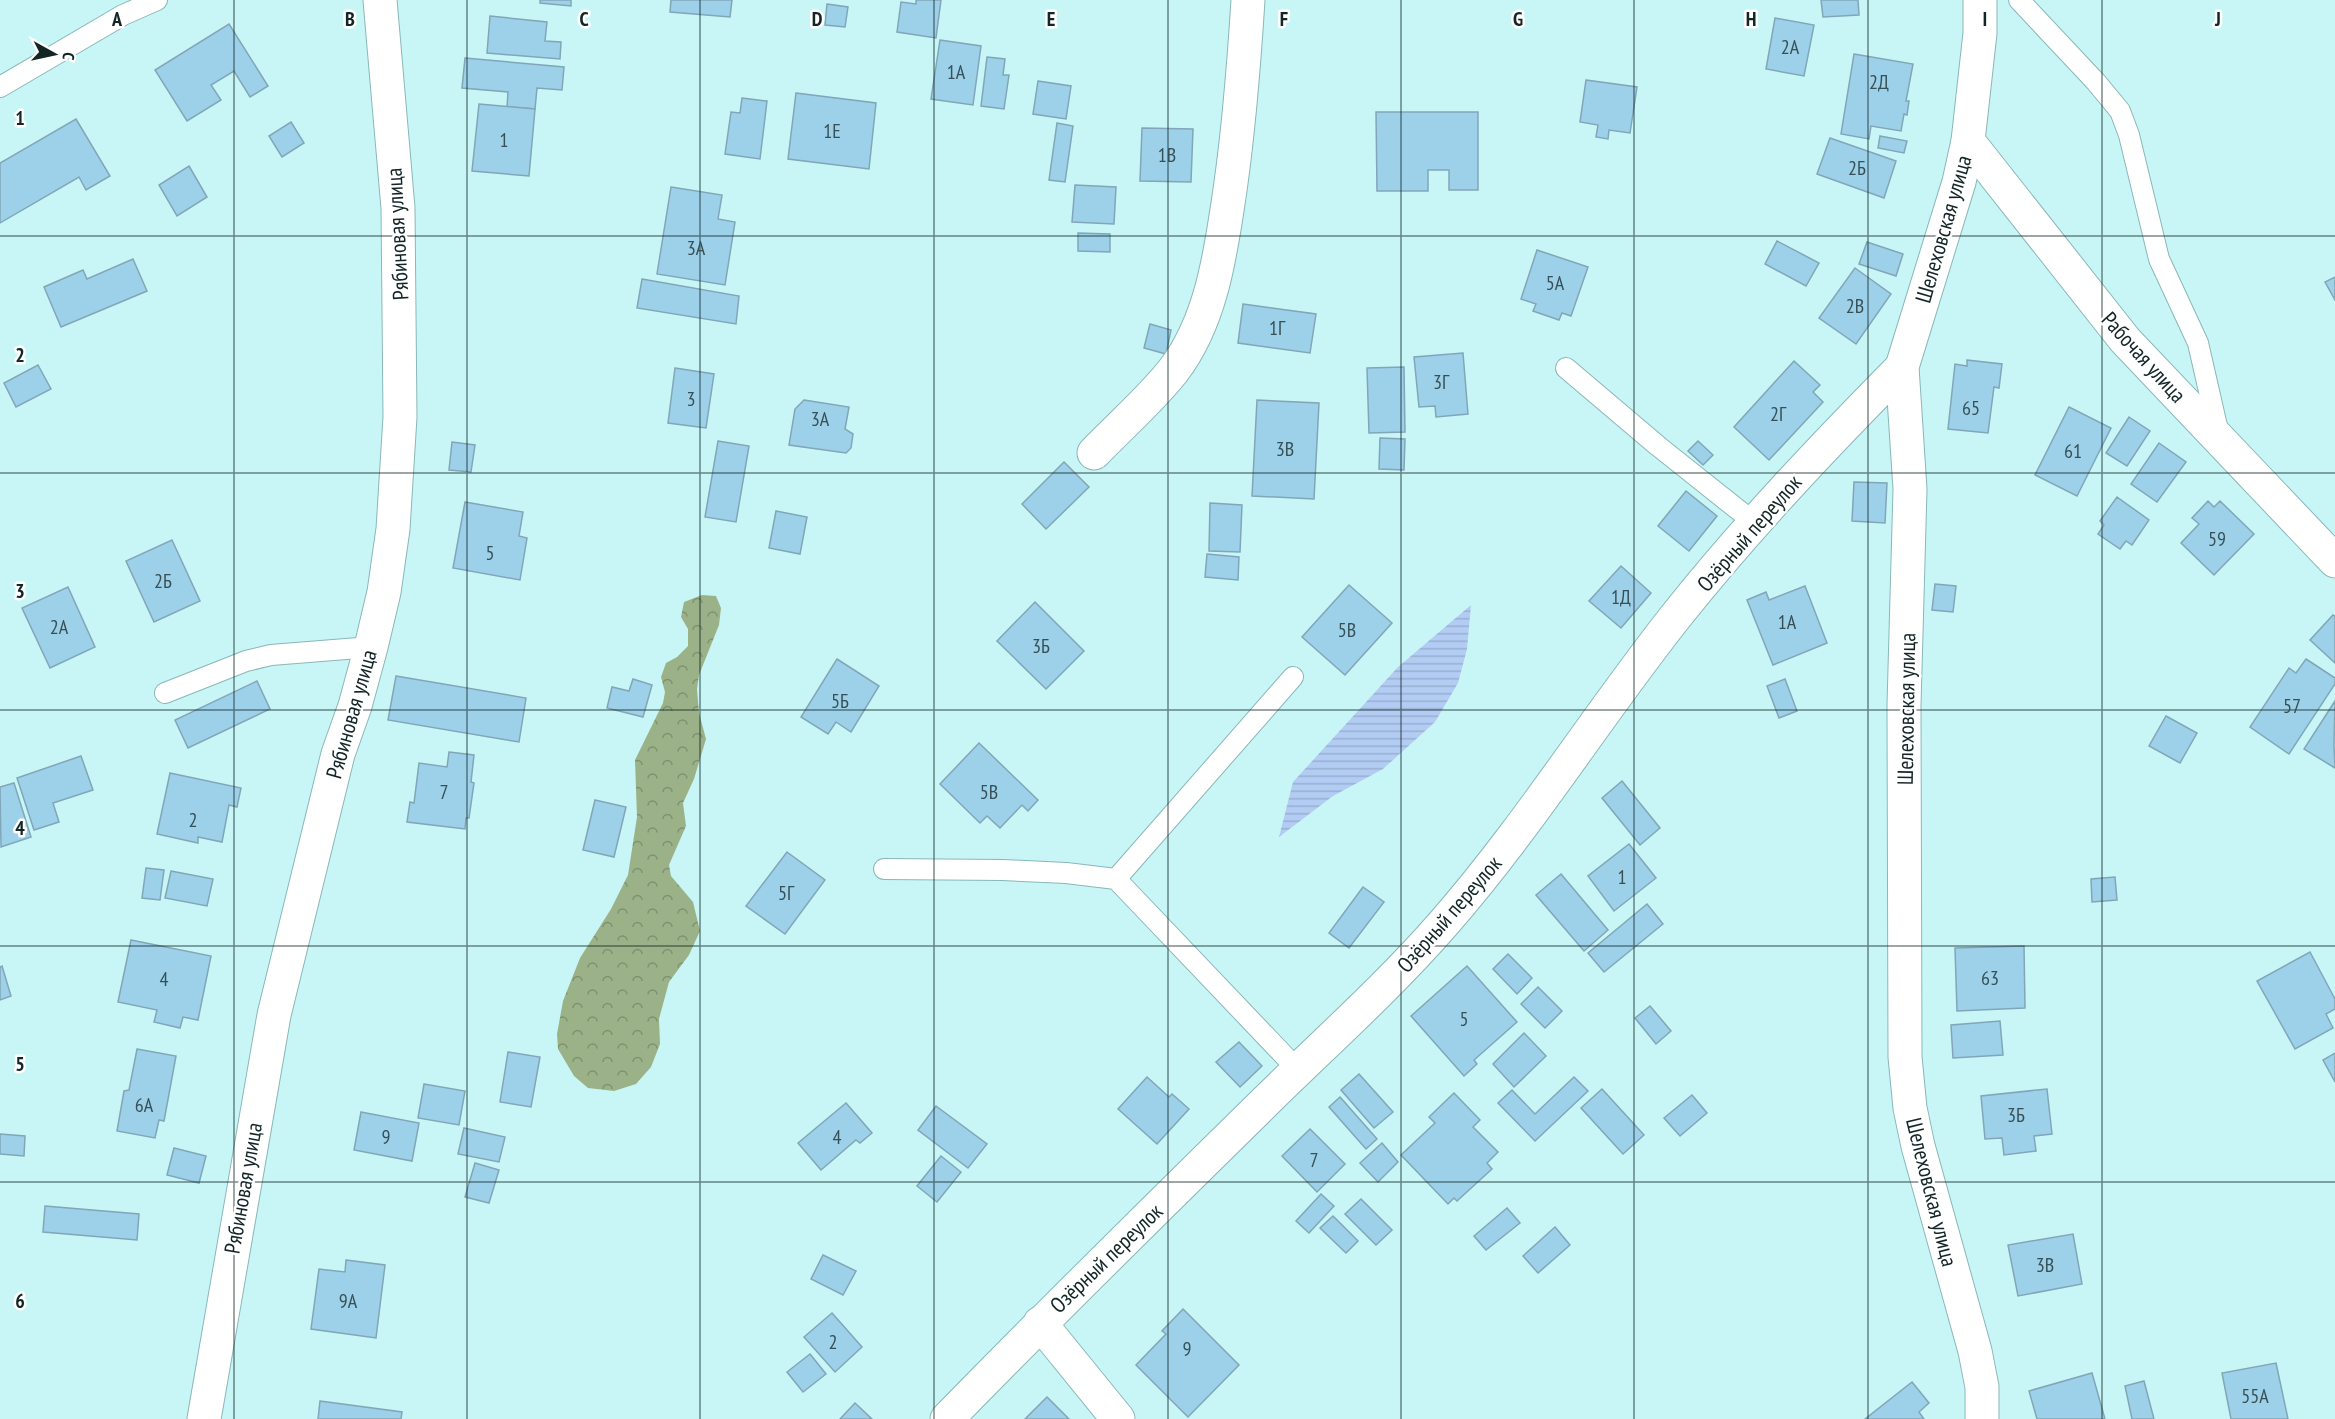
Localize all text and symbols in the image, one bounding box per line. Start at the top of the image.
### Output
text: A [111,6,123,32]
text: B [345,6,355,32]
text: C [579,6,589,32]
text: D [812,6,823,32]
text: E [1047,6,1055,32]
text: F [1280,6,1288,32]
text: G [1513,6,1523,32]
text: H [1746,6,1756,32]
text: I [1983,6,1987,32]
text: J [2214,6,2221,32]
north arrow [24,24,84,84]
house number: 2А [1781,34,1800,60]
text: С [58,51,79,62]
house number: 1А [947,59,966,85]
house number: 2Д [1869,69,1889,95]
text: 1 [15,105,25,131]
house number: 1Е [823,118,841,144]
house number: 1 [500,127,509,153]
house number: 1В [1158,142,1176,168]
street label: Шелеховская улица [1909,152,1977,306]
house number: 2Б [1848,155,1866,181]
street label: Рябиновая улица [380,167,414,301]
house number: 3А [687,235,706,261]
house number: 5А [1546,270,1565,296]
house number: 2В [1846,293,1864,319]
street label: Рабочая улица [2096,306,2192,408]
house number: 1Г [1269,315,1286,341]
text: 2 [15,342,25,368]
house number: 3Г [1433,369,1450,395]
house number: 3 [687,386,696,412]
house number: 65 [1962,395,1980,421]
house number: 2Г [1770,401,1787,427]
house number: 3А [811,406,830,432]
house number: 3В [1276,436,1294,462]
house number: 61 [2064,438,2082,464]
street label: Озёрный переулок [1691,468,1808,597]
house number: 59 [2208,526,2226,552]
house number: 5 [486,540,495,566]
house number: 2Б [154,568,172,594]
text: 3 [15,578,25,604]
house number: 1Д [1611,584,1631,610]
house number: 1А [1778,609,1797,635]
house number: 2А [50,614,69,640]
house number: 5В [1338,617,1356,643]
house number: 3Б [1032,633,1050,659]
street label: Шелеховская улица [1891,633,1921,785]
street label: Рябиновая улица [319,646,383,782]
house number: 5Б [831,688,849,714]
house number: 57 [2283,693,2301,719]
house number: 7 [440,779,449,805]
house number: 5В [980,779,998,805]
house number: 2 [189,807,198,833]
text: 4 [15,815,25,841]
street label: Озёрный переулок [1391,849,1508,978]
house number: 1 [1618,864,1627,890]
house number: 5Г [778,880,795,906]
house number: 63 [1981,965,1999,991]
house number: 4 [160,966,169,992]
house number: 5 [1460,1006,1469,1032]
text: 5 [15,1051,25,1077]
house number: 6А [135,1092,154,1118]
house number: 3Б [2007,1102,2025,1128]
street label: Шелеховская улица [1900,1115,1964,1269]
street label: Рябиновая улица [218,1120,268,1256]
house number: 9 [382,1124,391,1150]
house number: 4 [833,1124,842,1150]
house number: 7 [1310,1147,1319,1173]
street label: Озёрный переулок [1044,1197,1169,1319]
house number: 3В [2036,1252,2054,1278]
text: 6 [15,1288,25,1314]
house number: 9А [339,1288,358,1314]
house number: 2 [829,1329,838,1355]
house number: 9 [1183,1336,1192,1362]
house number: 55А [2241,1383,2269,1409]

